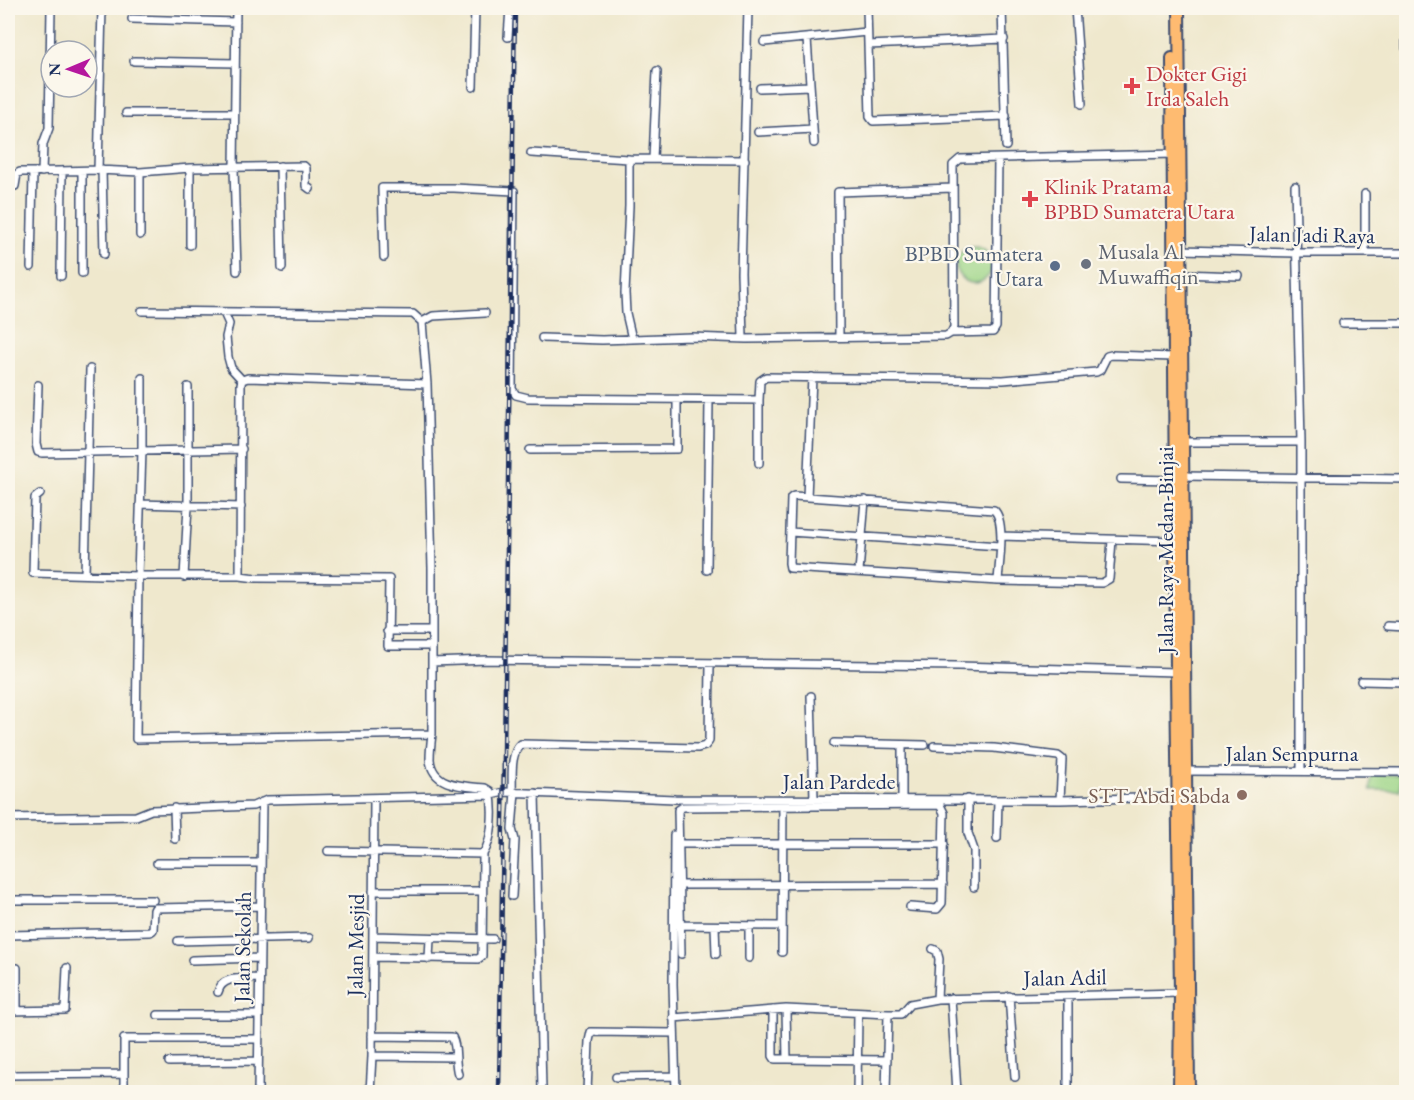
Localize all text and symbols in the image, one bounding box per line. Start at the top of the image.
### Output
north arrow [39,39,99,99]
place label: Dokter Gigi Irda Saleh [1146,59,1247,113]
text: N [44,63,65,76]
marker: Dokter Gigi Irda Saleh [1123,77,1141,95]
place label: Klinik Pratama BPBD Sumatera Utara [1044,172,1235,226]
marker: Klinik Pratama BPBD Sumatera Utara [1021,190,1039,208]
street label: Jalan Jadi Raya [1247,219,1375,250]
place label: Musala Al Muwaffiqin [1098,237,1199,291]
place label: BPBD Sumatera Utara [905,239,1043,293]
marker: Musala Al Muwaffiqin [1079,257,1093,271]
marker: BPBD Sumatera Utara [1048,259,1062,273]
street label: Jalan Raya Medan-Binjai [1151,446,1180,656]
street label: Jalan Sempurna [1223,739,1359,768]
street label: Jalan Pardede [781,767,896,796]
place label: STT Abdi Sabda [1088,781,1230,810]
marker: STT Abdi Sabda [1235,788,1249,802]
street label: Jalan Sekolah [227,891,258,1005]
street label: Jalan Mesjid [340,892,371,999]
street label: Jalan Adil [1021,962,1107,993]

